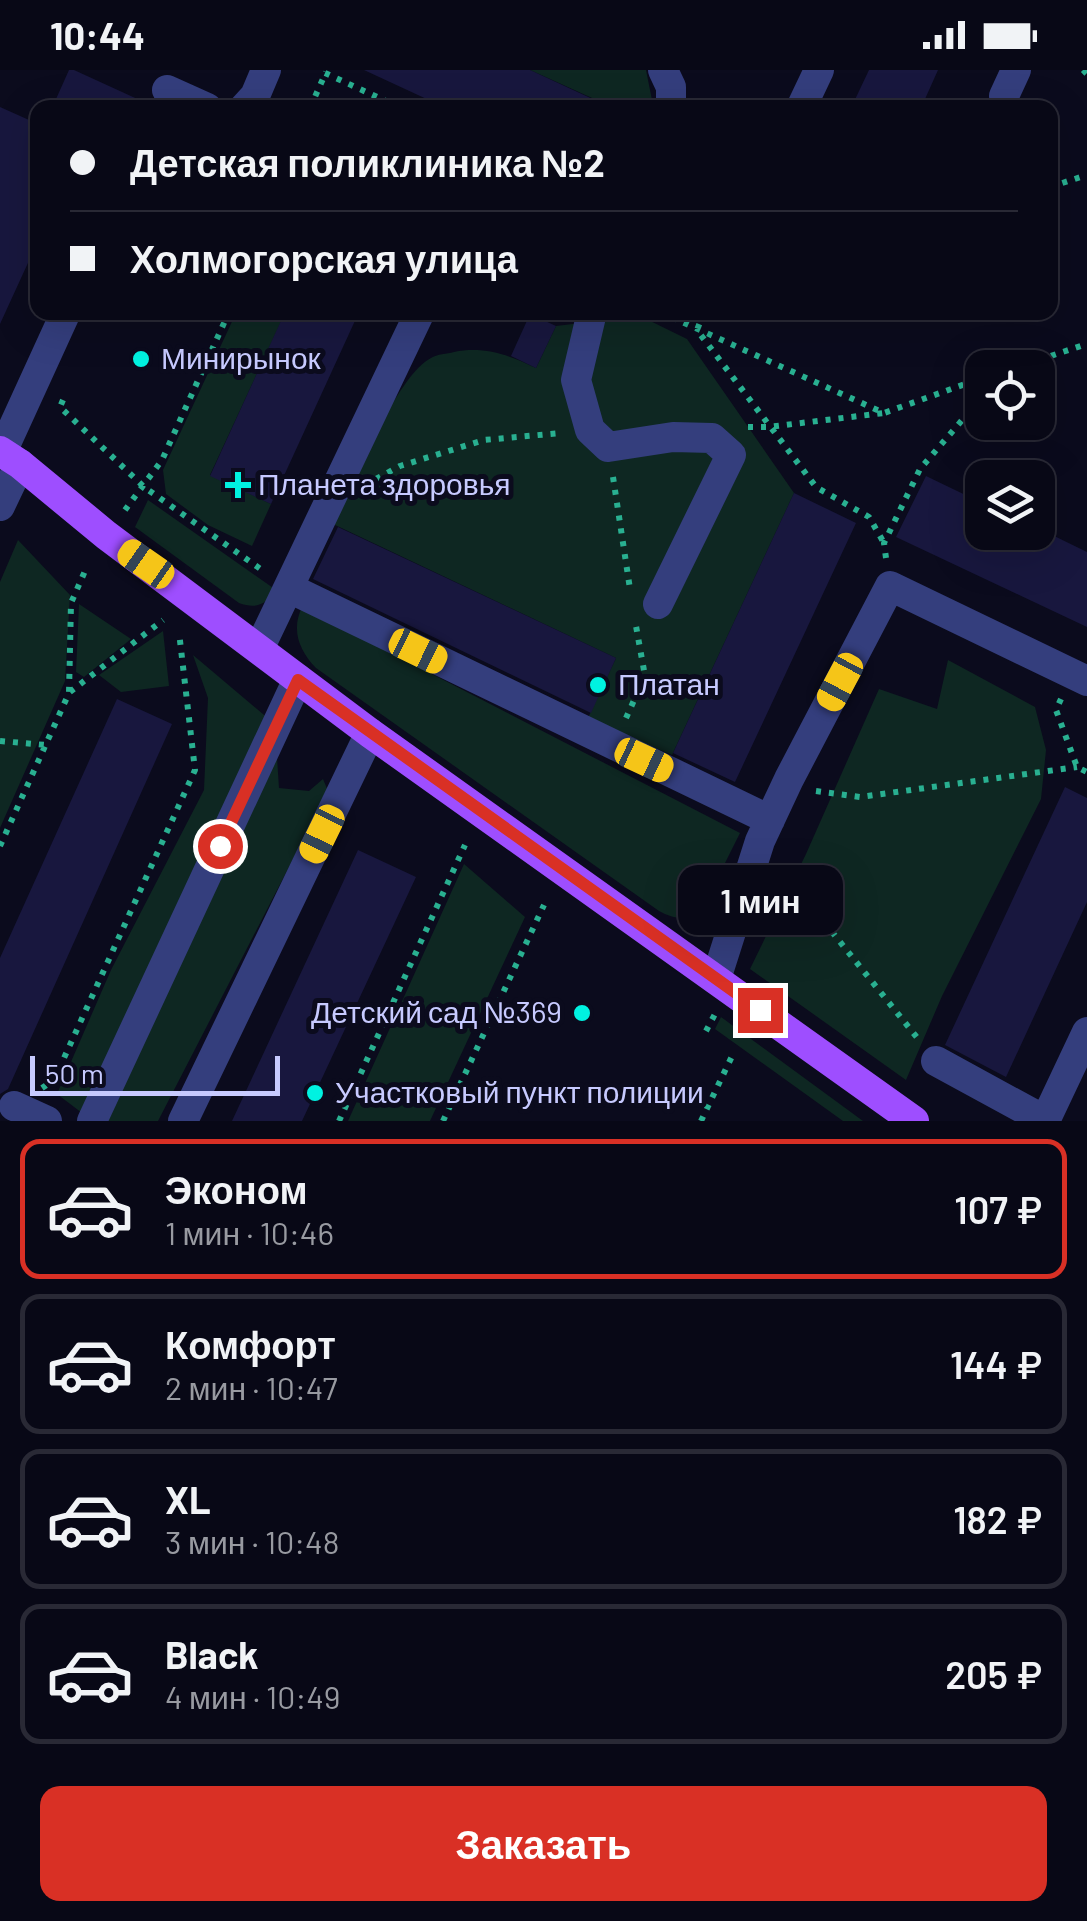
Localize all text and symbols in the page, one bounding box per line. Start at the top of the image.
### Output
text: 10:44 [50,12,145,58]
text: Детская поликлиника №2 [130,139,605,185]
text: Холмогорская улица [130,235,518,281]
place label: Минирынок [161,339,322,375]
marker: Минирынок [130,348,152,370]
map controls [965,350,1055,550]
button: locate [965,350,1055,440]
button: layers [965,460,1055,550]
place label: Планета здоровья [258,465,511,501]
marker: Планета здоровья [227,474,249,496]
car [113,535,179,593]
car [384,624,452,678]
car [813,648,867,716]
place label: Платан [618,665,720,701]
marker: Платан [587,674,609,696]
car [610,734,678,786]
car [295,800,349,868]
route start [198,824,243,869]
callout: 1 мин [678,865,842,935]
text: 1 мин [720,881,801,919]
route end [738,988,783,1033]
place label: Детский сад №369 [311,993,562,1029]
marker: Детский сад №369 [571,1002,593,1024]
scale bar [30,1051,280,1096]
text: 50 m [45,1056,104,1090]
place label: Участковый пункт полиции [335,1073,704,1109]
marker: Участковый пункт полиции [304,1082,326,1104]
icon: car [45,1164,135,1254]
text: Эконом [165,1166,308,1212]
text: 107 ₽ [954,1186,1042,1232]
text: 1 мин · 10:46 [165,1213,334,1251]
icon: car [45,1319,135,1409]
text: Комфорт [165,1321,336,1367]
text: 144 ₽ [950,1341,1042,1387]
text: 2 мин · 10:47 [165,1368,338,1406]
icon: car [45,1474,135,1564]
text: XL [165,1476,211,1522]
text: 182 ₽ [953,1496,1042,1542]
text: 3 мин · 10:48 [165,1522,339,1560]
icon: car [45,1629,135,1719]
text: Black [165,1631,259,1677]
text: 205 ₽ [945,1651,1042,1697]
text: 4 мин · 10:49 [165,1677,341,1715]
button: Заказать [40,1786,1047,1901]

